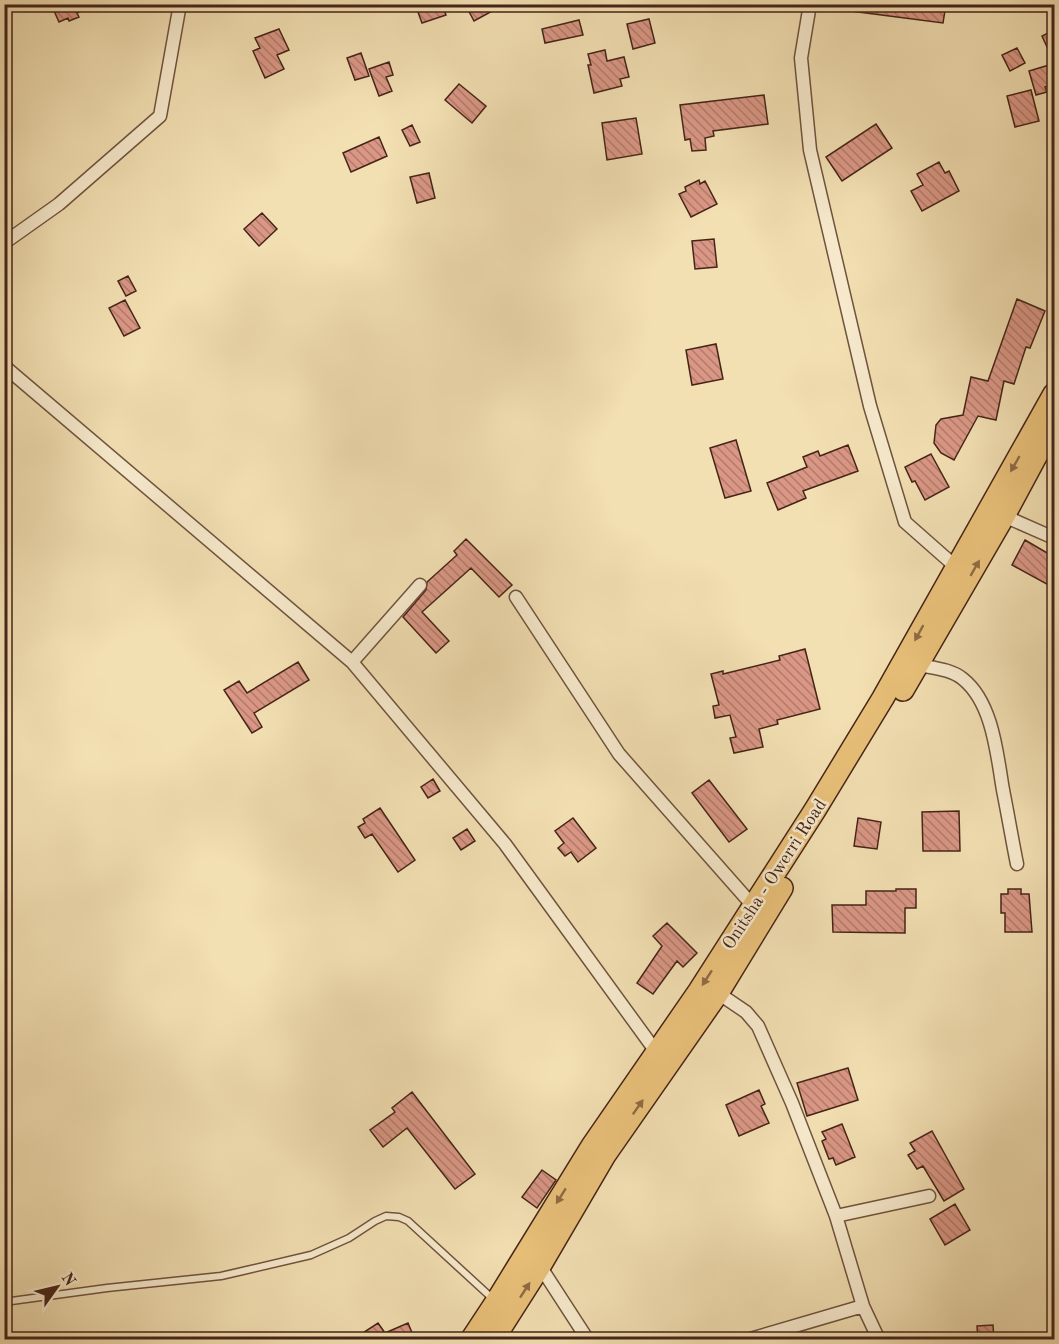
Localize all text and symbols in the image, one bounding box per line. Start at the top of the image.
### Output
one-way arrow [1010,455,1020,472]
one-way arrow [970,559,980,576]
one-way arrow [914,625,924,642]
street label: Onitsha - Owerri Road [720,796,830,953]
one-way arrow [702,970,713,987]
one-way arrow [632,1099,644,1115]
one-way arrow [555,1187,566,1204]
north arrow [27,1257,87,1317]
text: N [58,1270,78,1290]
one-way arrow [519,1282,530,1298]

